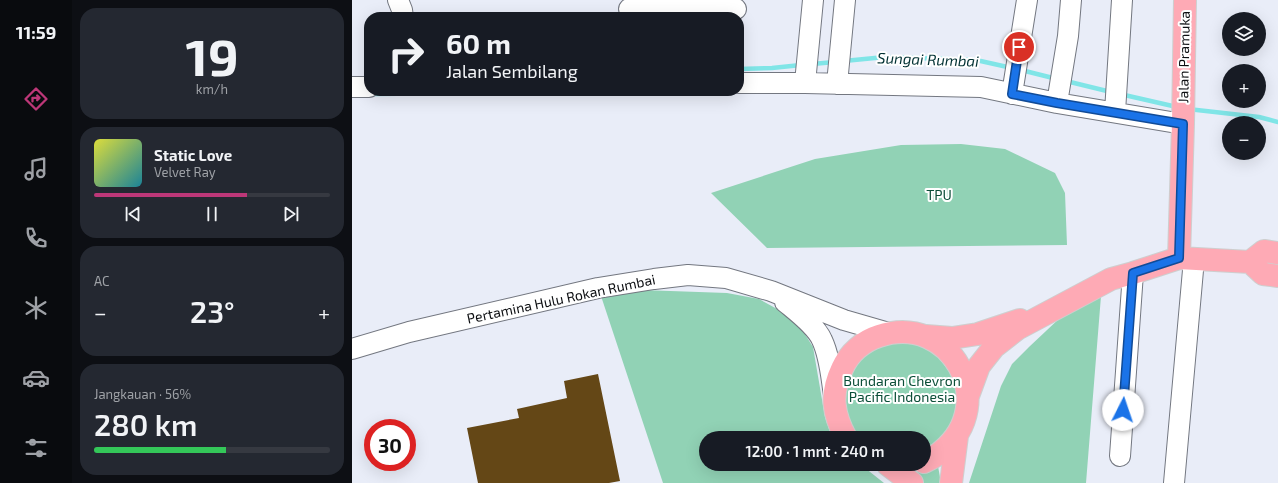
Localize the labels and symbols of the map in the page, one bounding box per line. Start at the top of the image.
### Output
street label: Jalan Pramuka [1174,11,1193,103]
pin [1002,30,1036,64]
water label: Sungai Rumbai [877,48,979,70]
park label: TPU [926,186,952,203]
street label: Pertamina Hulu Rokan Rumbai [465,270,657,327]
park label: Bundaran Chevron Pacific Indonesia [843,372,961,405]
position arrow [1102,389,1144,431]
speed limit sign: 30 [364,419,416,471]

